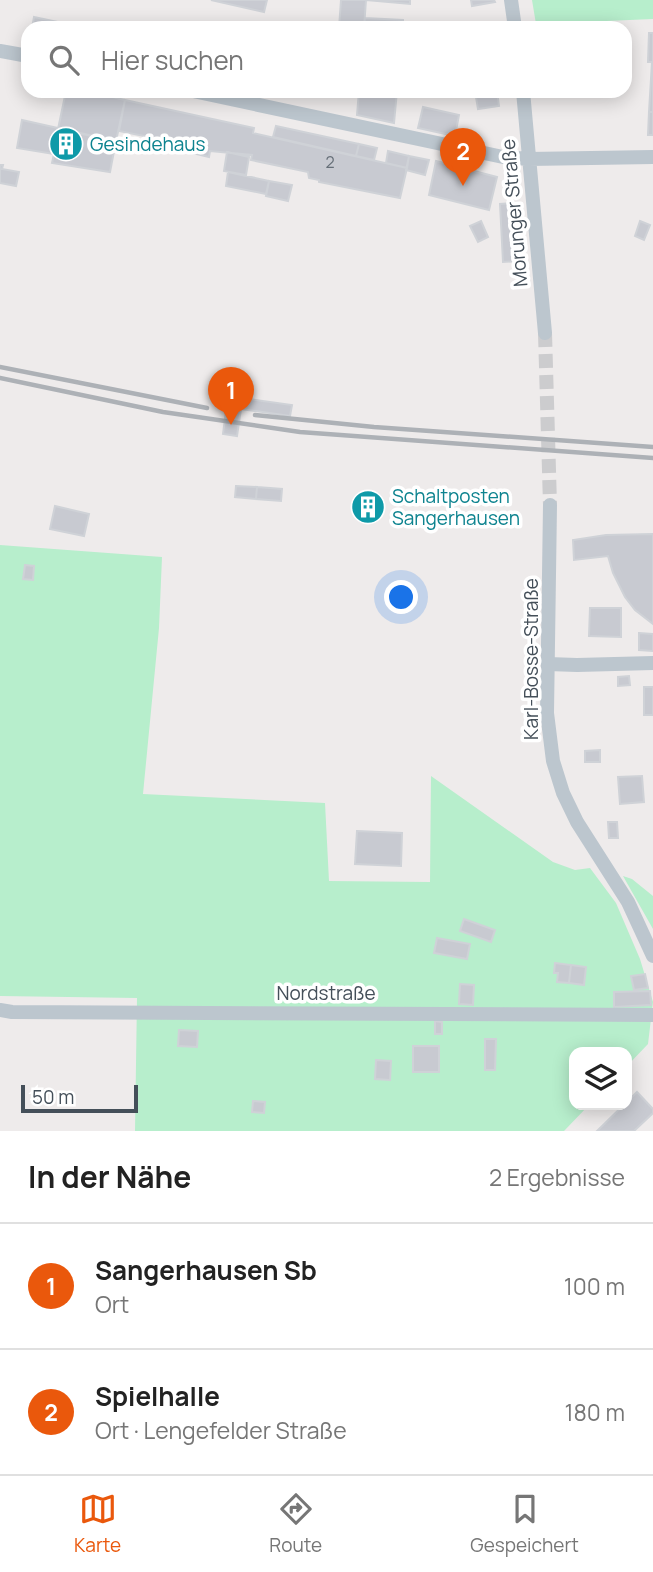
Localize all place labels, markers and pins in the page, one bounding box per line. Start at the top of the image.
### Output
building icon: Gesindehaus [47,125,85,163]
pin: 2 [440,128,486,186]
place label: Gesindehaus [90,131,206,157]
pin: 1 [208,367,254,425]
place label: Schaltposten Sangerhausen [392,483,520,531]
building icon: Schaltposten Sangerhausen [349,488,387,526]

